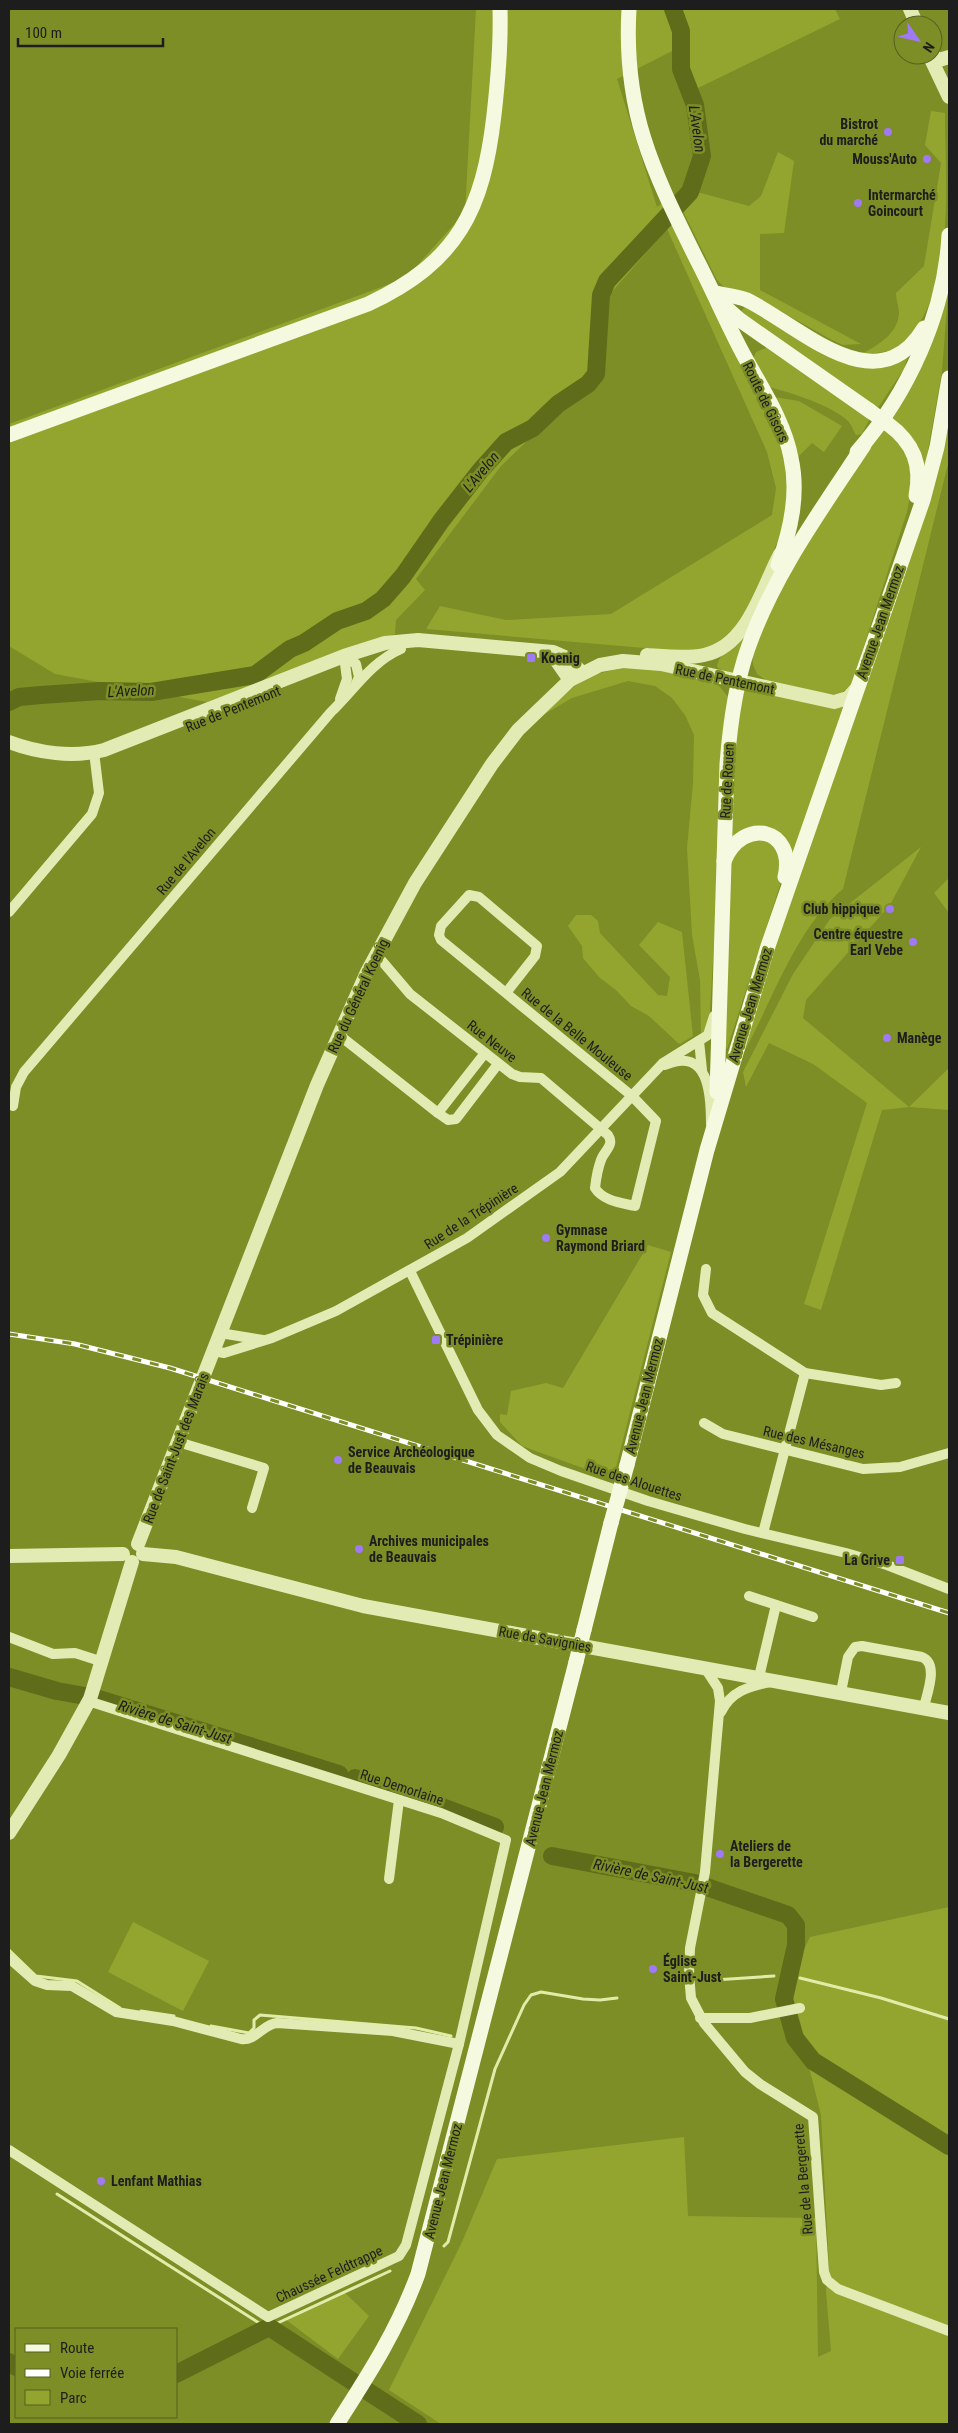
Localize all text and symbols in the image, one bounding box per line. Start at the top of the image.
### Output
scale bar [18,15,162,47]
north arrow [893,15,943,65]
text: 100 m [25,24,62,42]
text: N [920,39,938,55]
water label: L'Avelon [685,104,709,154]
place label: Bistrot du marché [819,116,878,148]
marker: Bistrot du marché [882,126,894,138]
place label: Mouss'Auto [852,151,917,167]
marker: Mouss'Auto [921,153,933,165]
place label: Intermarché Goincourt [868,187,936,219]
marker: Intermarché Goincourt [852,197,864,209]
street label: Route de Gisors [740,359,792,445]
water label: L'Avelon [459,448,503,496]
street label: Avenue Jean Mermoz [853,563,907,681]
place label: Koenig [541,650,580,666]
marker: Koenig [525,652,537,664]
street label: Rue de Pentemont [674,661,776,697]
water label: L'Avelon [107,681,155,701]
street label: Rue de Pentemont [183,683,283,735]
street label: Rue de Rouen [717,743,737,819]
street label: Rue de l'Avelon [153,824,219,898]
place label: Club hippique [803,901,880,917]
marker: Club hippique [884,903,896,915]
place label: Centre équestre Earl Vebe [814,926,903,958]
street label: Rue du Général Koenig [325,936,391,1056]
marker: Centre équestre Earl Vebe [907,936,919,948]
street label: Avenue Jean Mermoz [725,946,775,1064]
street label: Rue de la Belle Mouleuse [518,984,636,1084]
street label: Rue Neuve [464,1017,520,1066]
place label: Manège [897,1030,942,1046]
marker: Manège [881,1032,893,1044]
street label: Rue de la Trépinière [421,1180,521,1252]
place label: Gymnase Raymond Briard [556,1222,645,1254]
marker: Gymnase Raymond Briard [540,1232,552,1244]
place label: Trépinière [446,1332,503,1348]
marker: Trépinière [430,1334,442,1346]
street label: Avenue Jean Mermoz [622,1337,666,1455]
street label: Rue de Saint-Just des Marais [140,1370,212,1526]
street label: Rue des Mésanges [762,1423,866,1461]
place label: Service Archéologique de Beauvais [348,1444,475,1476]
marker: Service Archéologique de Beauvais [332,1454,344,1466]
street label: Rue des Alouettes [584,1458,684,1504]
place label: Archives municipales de Beauvais [369,1533,489,1565]
marker: Archives municipales de Beauvais [353,1543,365,1555]
place label: La Grive [844,1552,890,1568]
marker: La Grive [894,1554,906,1566]
street label: Rue de Savignies [498,1623,592,1655]
water label: Rivière de Saint-Just [116,1696,234,1748]
street label: Avenue Jean Mermoz [522,1729,566,1847]
street label: Rue Demorlaine [358,1766,446,1808]
place label: Ateliers de la Bergerette [730,1838,803,1870]
marker: Ateliers de la Bergerette [714,1848,726,1860]
water label: Rivière de Saint-Just [592,1855,711,1897]
place label: Église Saint-Just [663,1952,721,1985]
marker: Église Saint-Just [647,1963,659,1975]
street label: Avenue Jean Mermoz [421,2122,465,2240]
street label: Rue de la Bergerette [790,2122,816,2235]
place label: Lenfant Mathias [111,2173,202,2189]
marker: Lenfant Mathias [95,2175,107,2187]
street label: Chaussée Feldtrappe [273,2242,385,2306]
legend [15,2328,178,2418]
text: Route [60,2339,94,2357]
text: Voie ferrée [60,2364,124,2382]
text: Parc [60,2389,87,2407]

